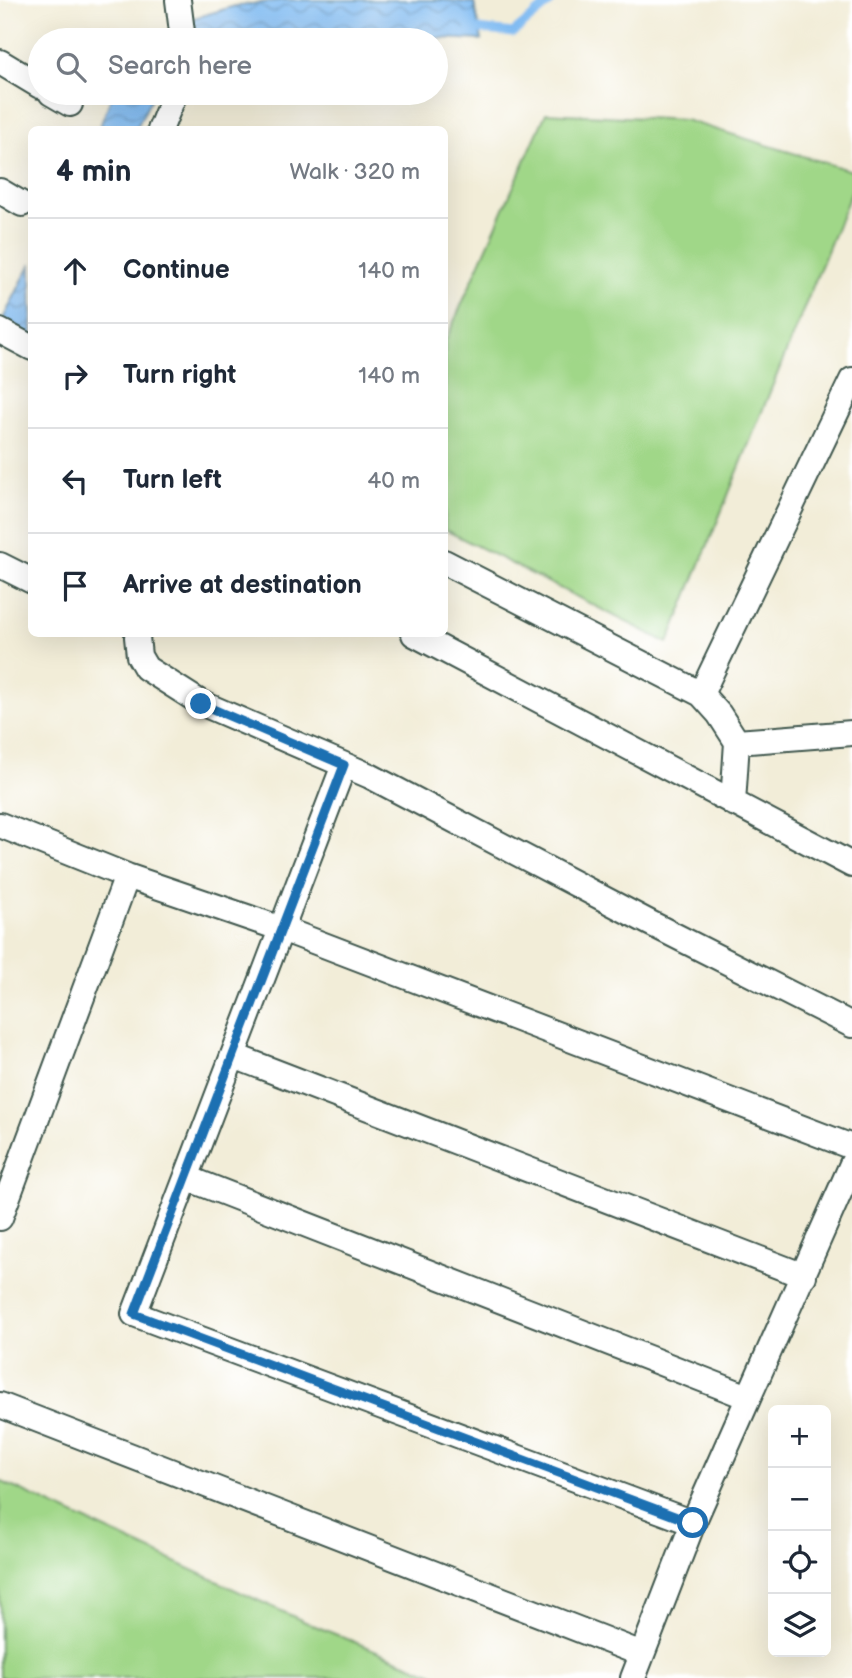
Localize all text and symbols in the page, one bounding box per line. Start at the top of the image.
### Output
search box [28,28,448,105]
icon: search [52,48,90,86]
text: Search here [108,51,252,82]
text: 4 min [56,154,131,190]
text: Walk · 320 m [289,158,420,186]
icon: ahead [56,252,94,290]
text: Continue [123,255,230,286]
text: 140 m [358,257,420,285]
icon: right [56,357,94,395]
text: Turn right [123,360,236,391]
text: 140 m [358,362,420,390]
icon: left [56,462,94,500]
text: Turn left [123,465,222,496]
text: 40 m [367,467,420,495]
icon: arrive [56,567,94,605]
text: Arrive at destination [123,570,362,601]
route end [185,688,216,719]
map controls [768,1405,831,1657]
button: + [768,1405,831,1468]
button: − [768,1468,831,1531]
route start [677,1507,708,1538]
button: locate [768,1531,831,1594]
button: layers [768,1594,831,1657]

